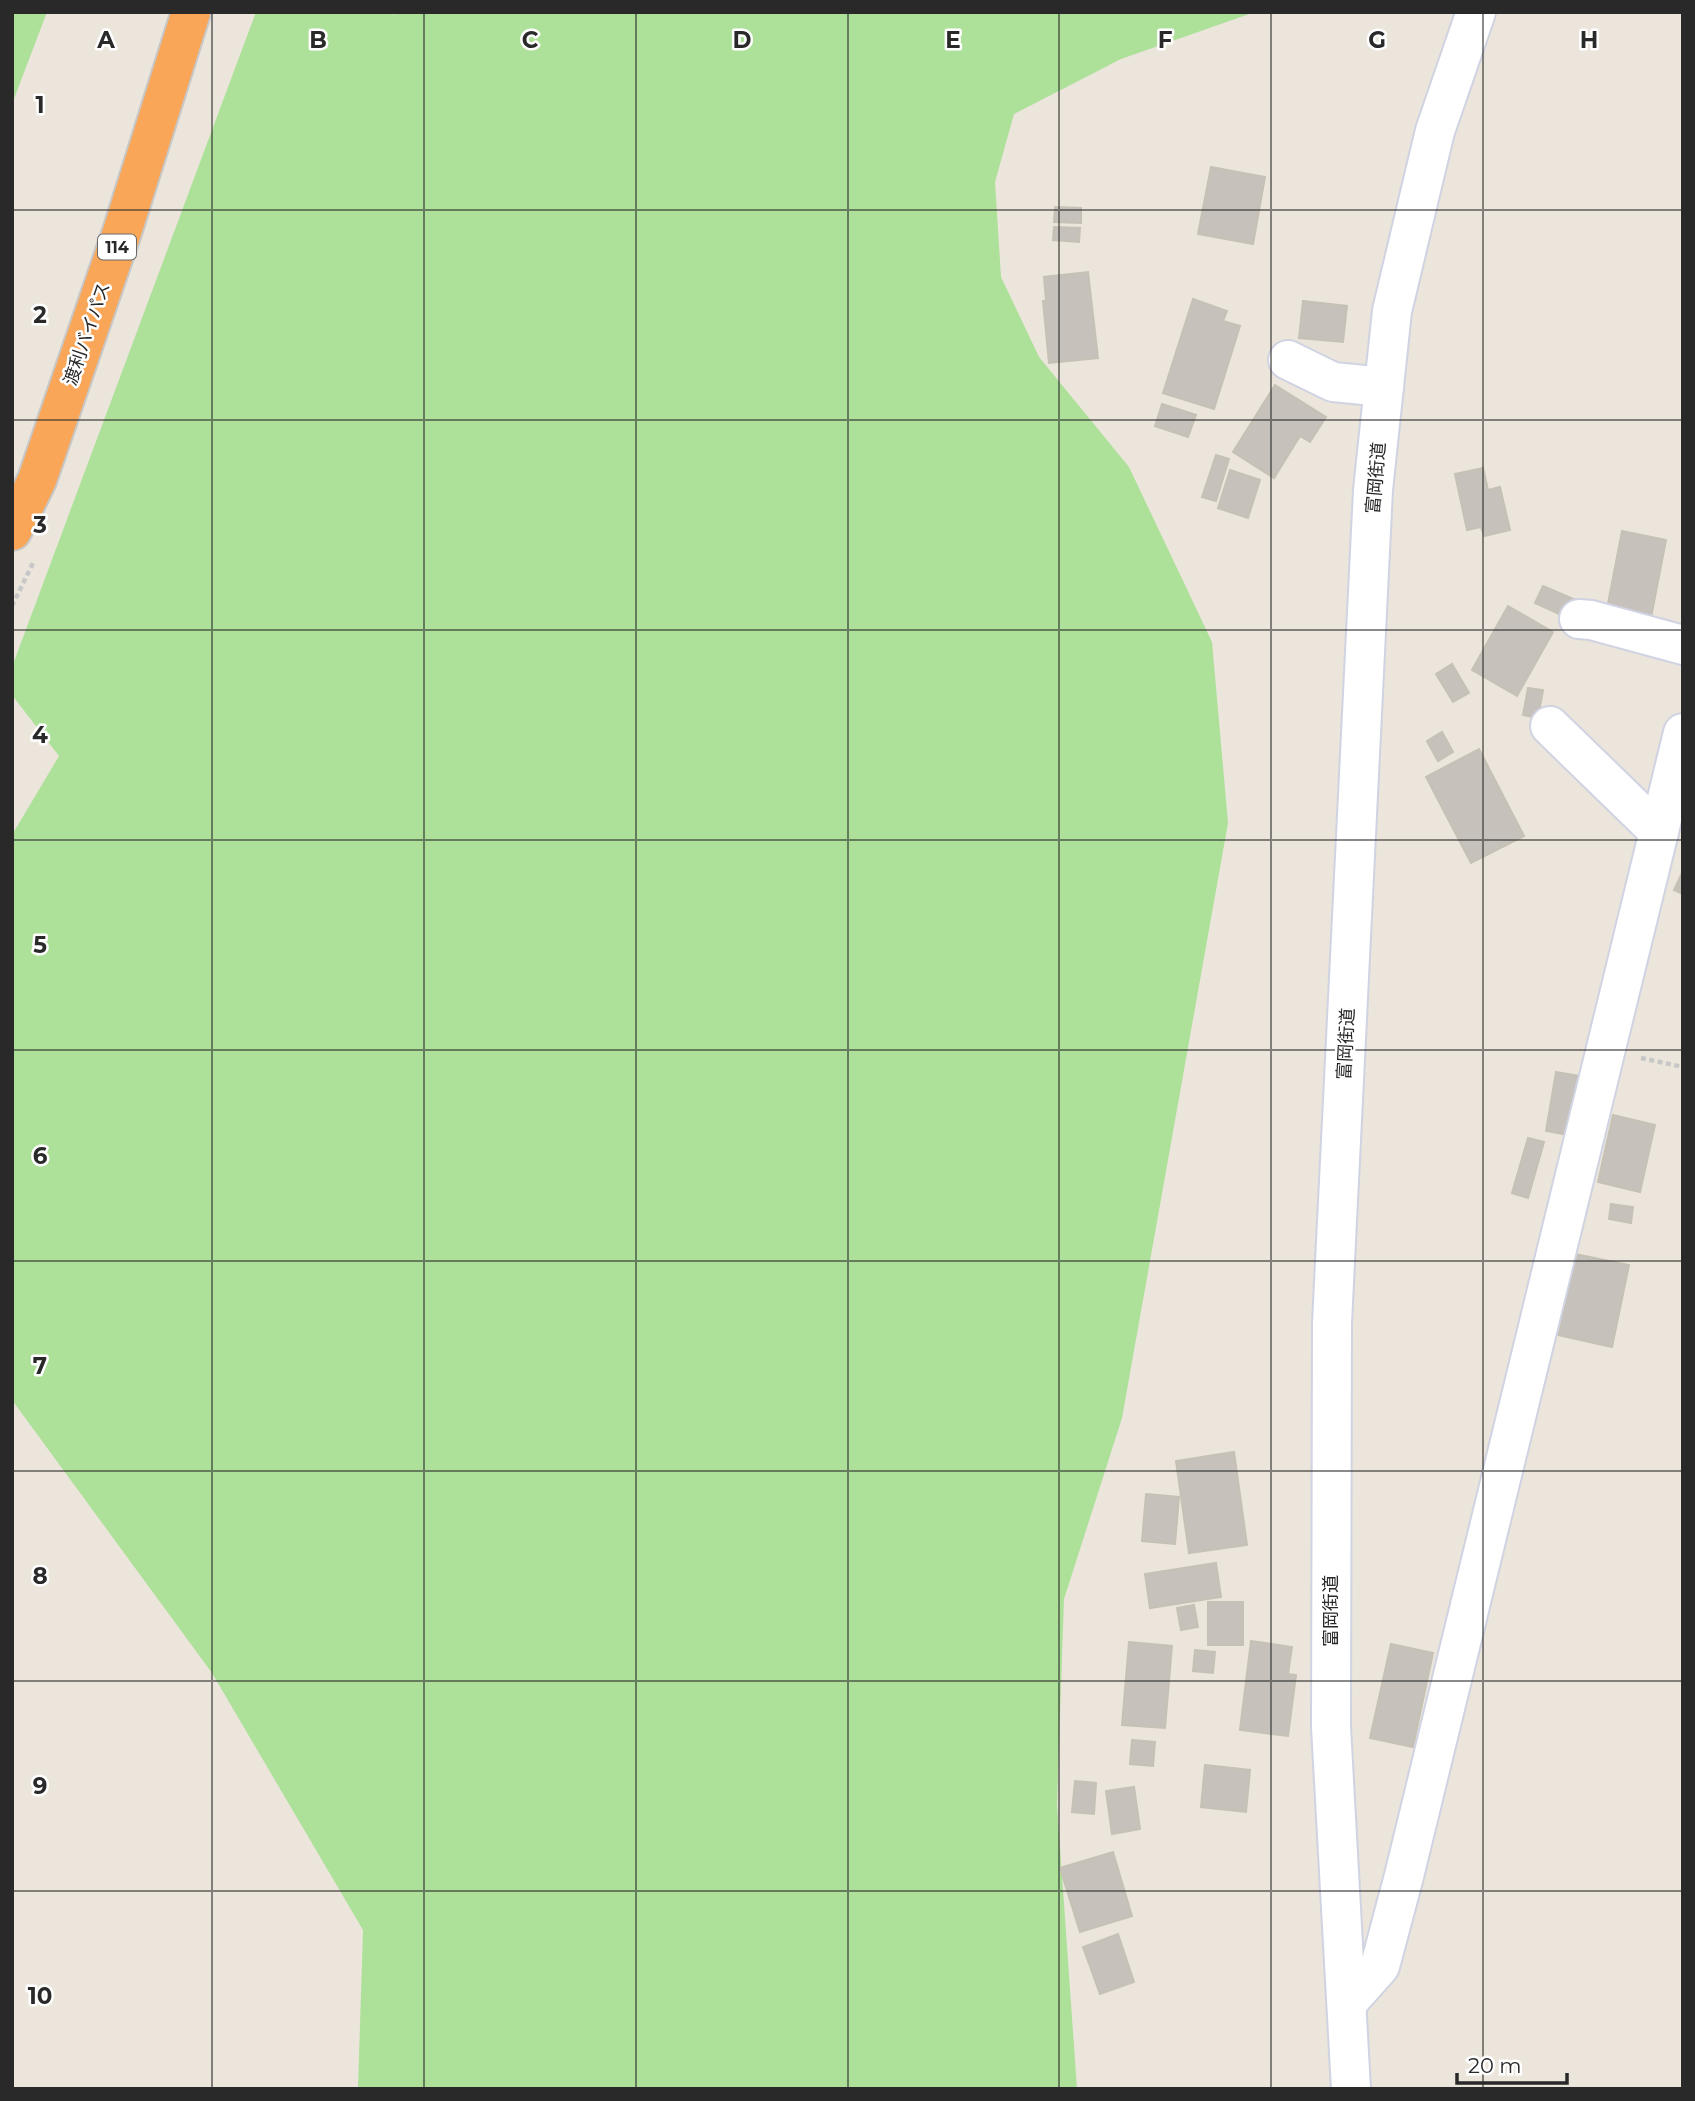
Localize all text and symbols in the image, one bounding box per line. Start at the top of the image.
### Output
text: A [96,26,115,54]
text: B [309,26,327,54]
text: C [522,26,539,54]
text: D [733,26,752,54]
text: E [945,26,961,54]
text: F [1158,26,1173,54]
text: G [1368,26,1386,54]
text: H [1580,26,1598,54]
text: 1 [35,91,45,119]
road number: 114 [98,234,136,260]
street label: 渡利バイパス [59,280,115,388]
text: 2 [33,301,47,329]
street label: 富岡街道 [1362,441,1390,515]
text: 3 [32,511,47,539]
text: 4 [32,721,48,749]
text: 5 [33,931,47,959]
street label: 富岡街道 [1333,1007,1359,1081]
text: 6 [33,1142,48,1170]
text: 7 [33,1352,47,1380]
text: 8 [32,1562,48,1590]
street label: 富岡街道 [1320,1575,1342,1647]
text: 9 [33,1772,47,1800]
text: 10 [28,1982,52,2010]
scale bar [1457,2042,1567,2086]
text: 20 m [1468,2053,1522,2078]

